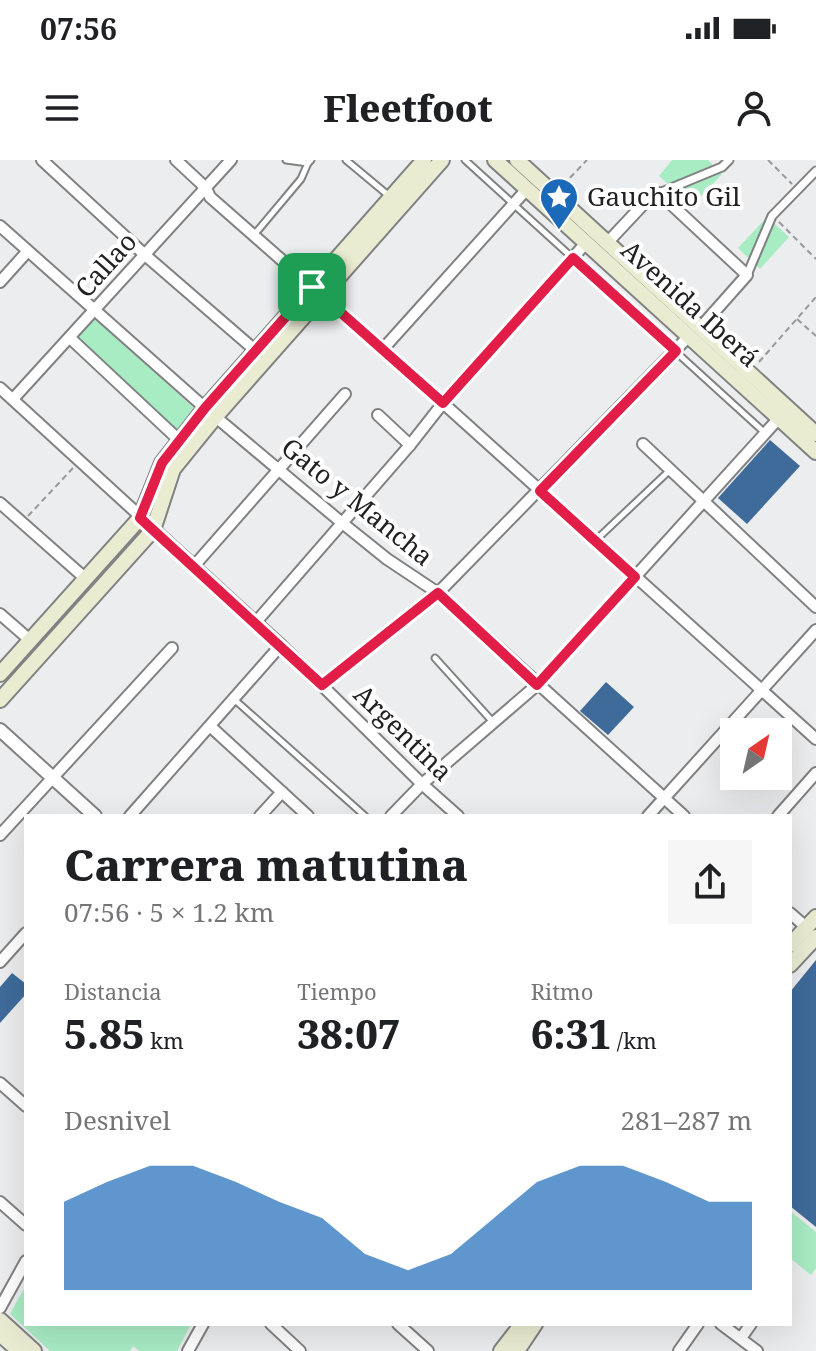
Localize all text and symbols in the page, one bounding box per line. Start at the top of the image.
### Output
text: 07:56 [40,8,117,49]
text: Fleetfoot [323,84,493,133]
icon: menu [40,86,84,130]
icon: person [732,86,776,130]
place icon: Gauchito Gil [538,176,580,231]
place label: Gauchito Gil [587,178,740,214]
street label: Callao [66,224,144,305]
street label: Avenida Iberá [614,232,767,375]
pin [278,253,346,321]
icon: arrive [290,265,334,309]
street label: Gato y Mancha [274,429,441,574]
street label: Argentina [347,676,461,788]
north arrow [720,718,792,790]
map controls [720,718,792,790]
text: Carrera matutina [64,834,468,894]
button: share [668,840,752,924]
text: 07:56 · 5 × 1.2 km [64,894,274,930]
text: Distancia [64,976,162,1006]
text: Tiempo [297,976,377,1006]
text: Ritmo [531,976,593,1006]
text: 5.85 [64,1006,145,1061]
text: 38:07 [297,1006,401,1061]
text: 6:31 [531,1006,611,1061]
text: km [145,1025,184,1055]
text: /km [611,1025,657,1055]
text: Desnivel [64,1102,171,1138]
text: 281–287 m [620,1102,752,1138]

